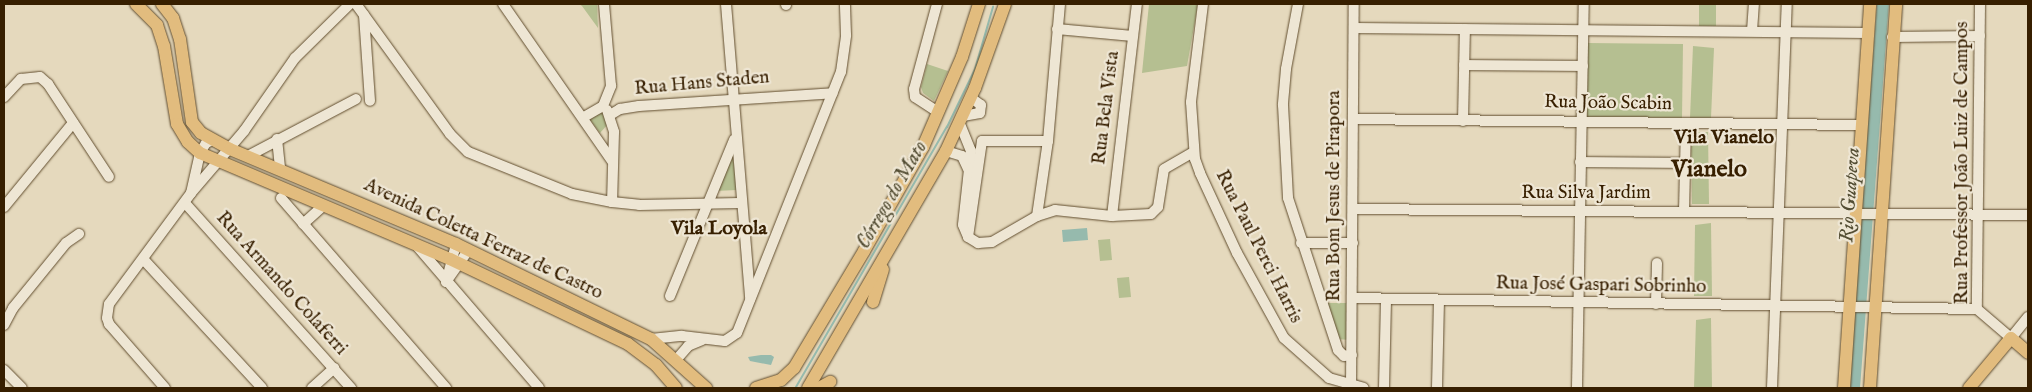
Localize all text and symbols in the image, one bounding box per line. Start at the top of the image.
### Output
street label: Rua Professor João Luiz de Campos [1952,21,1974,305]
street label: Rua Bela Vista [1089,50,1125,166]
street label: Rua Hans Staden [634,67,770,101]
street label: Rua Bom Jesus de Pirapora [1324,90,1346,302]
street label: Rua João Scabin [1544,91,1672,117]
district label: Vila Vianelo [1674,125,1774,149]
water label: Córrego do Mato [852,137,932,253]
water label: Rio Guapeva [1835,147,1865,243]
district label: Vianelo [1671,156,1747,184]
street label: Rua Paul Perci Harris [1210,167,1306,327]
street label: Avenida Coletta Ferraz de Castro [360,175,606,305]
street label: Rua Silva Jardim [1521,183,1651,205]
street label: Rua Armando Colaferri [210,207,352,361]
district label: Vila Loyola [671,216,767,240]
street label: Rua José Gaspari Sobrinho [1495,273,1707,299]

